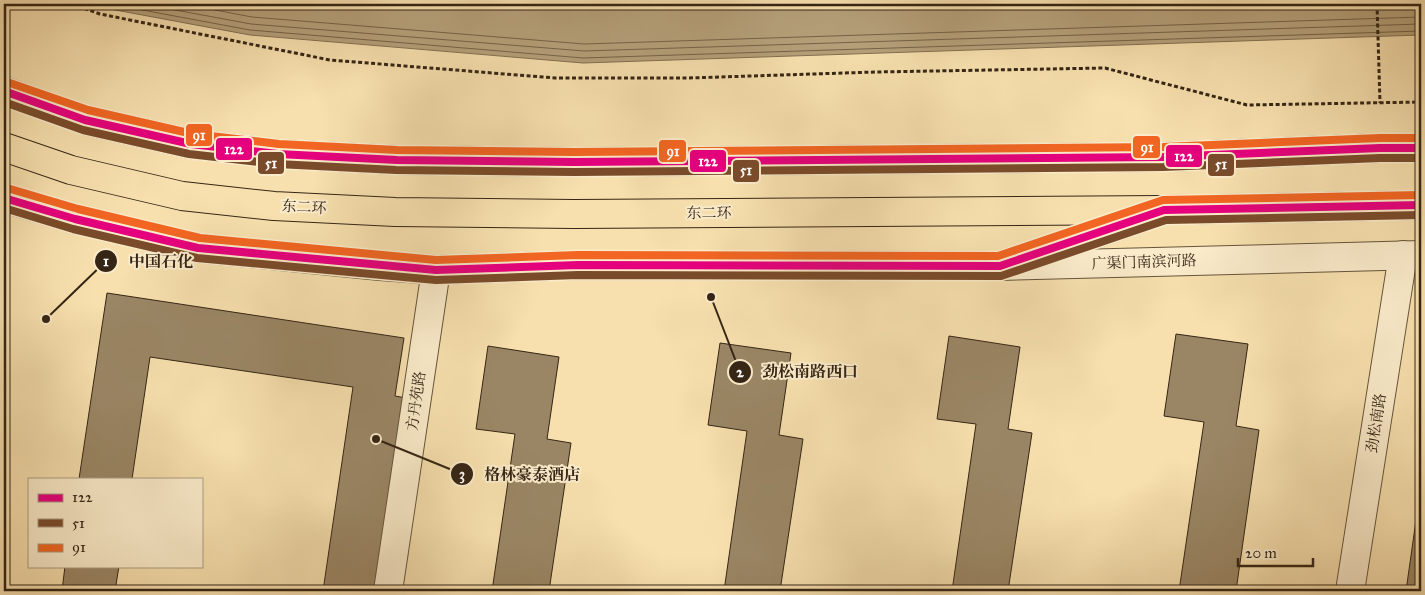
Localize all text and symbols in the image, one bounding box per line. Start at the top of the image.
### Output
line badge: 91 [185,123,213,147]
text: 91 [193,127,206,145]
line badge: 91 [1132,135,1161,159]
line badge: 122 [215,137,253,161]
line badge: 91 [658,139,687,163]
text: 91 [1141,139,1154,157]
text: 122 [224,141,245,158]
text: 91 [667,143,680,161]
line badge: 122 [1165,144,1203,168]
text: 122 [1174,148,1195,165]
line badge: 122 [689,149,727,173]
line badge: 51 [257,151,285,175]
text: 122 [698,153,719,170]
line badge: 51 [1207,153,1235,177]
text: 51 [265,155,277,172]
text: 51 [1215,156,1227,173]
line badge: 51 [732,159,760,183]
text: 51 [740,162,752,179]
street label: 东二环 [281,197,327,217]
street label: 东二环 [686,204,732,222]
callout: 中国石化 [94,246,203,277]
street label: 广渠门南滨河路 [1091,251,1197,273]
text: 1 [103,252,109,270]
text: 中国石化 [129,252,193,271]
callout: 劲松南路西口 [727,356,868,387]
text: 劲松南路西口 [762,362,858,381]
text: 2 [736,363,744,381]
street label: 方丹苑路 [403,370,429,432]
street label: 劲松南路 [1362,392,1390,454]
callout: 格林豪泰酒店 [449,458,590,489]
text: 3 [459,465,465,484]
text: 格林豪泰酒店 [484,465,580,484]
legend [28,478,202,568]
text: 122 [72,488,93,506]
text: 51 [72,514,85,532]
scale bar [1238,535,1312,567]
text: 91 [72,538,86,556]
text: 20 m [1245,544,1277,562]

